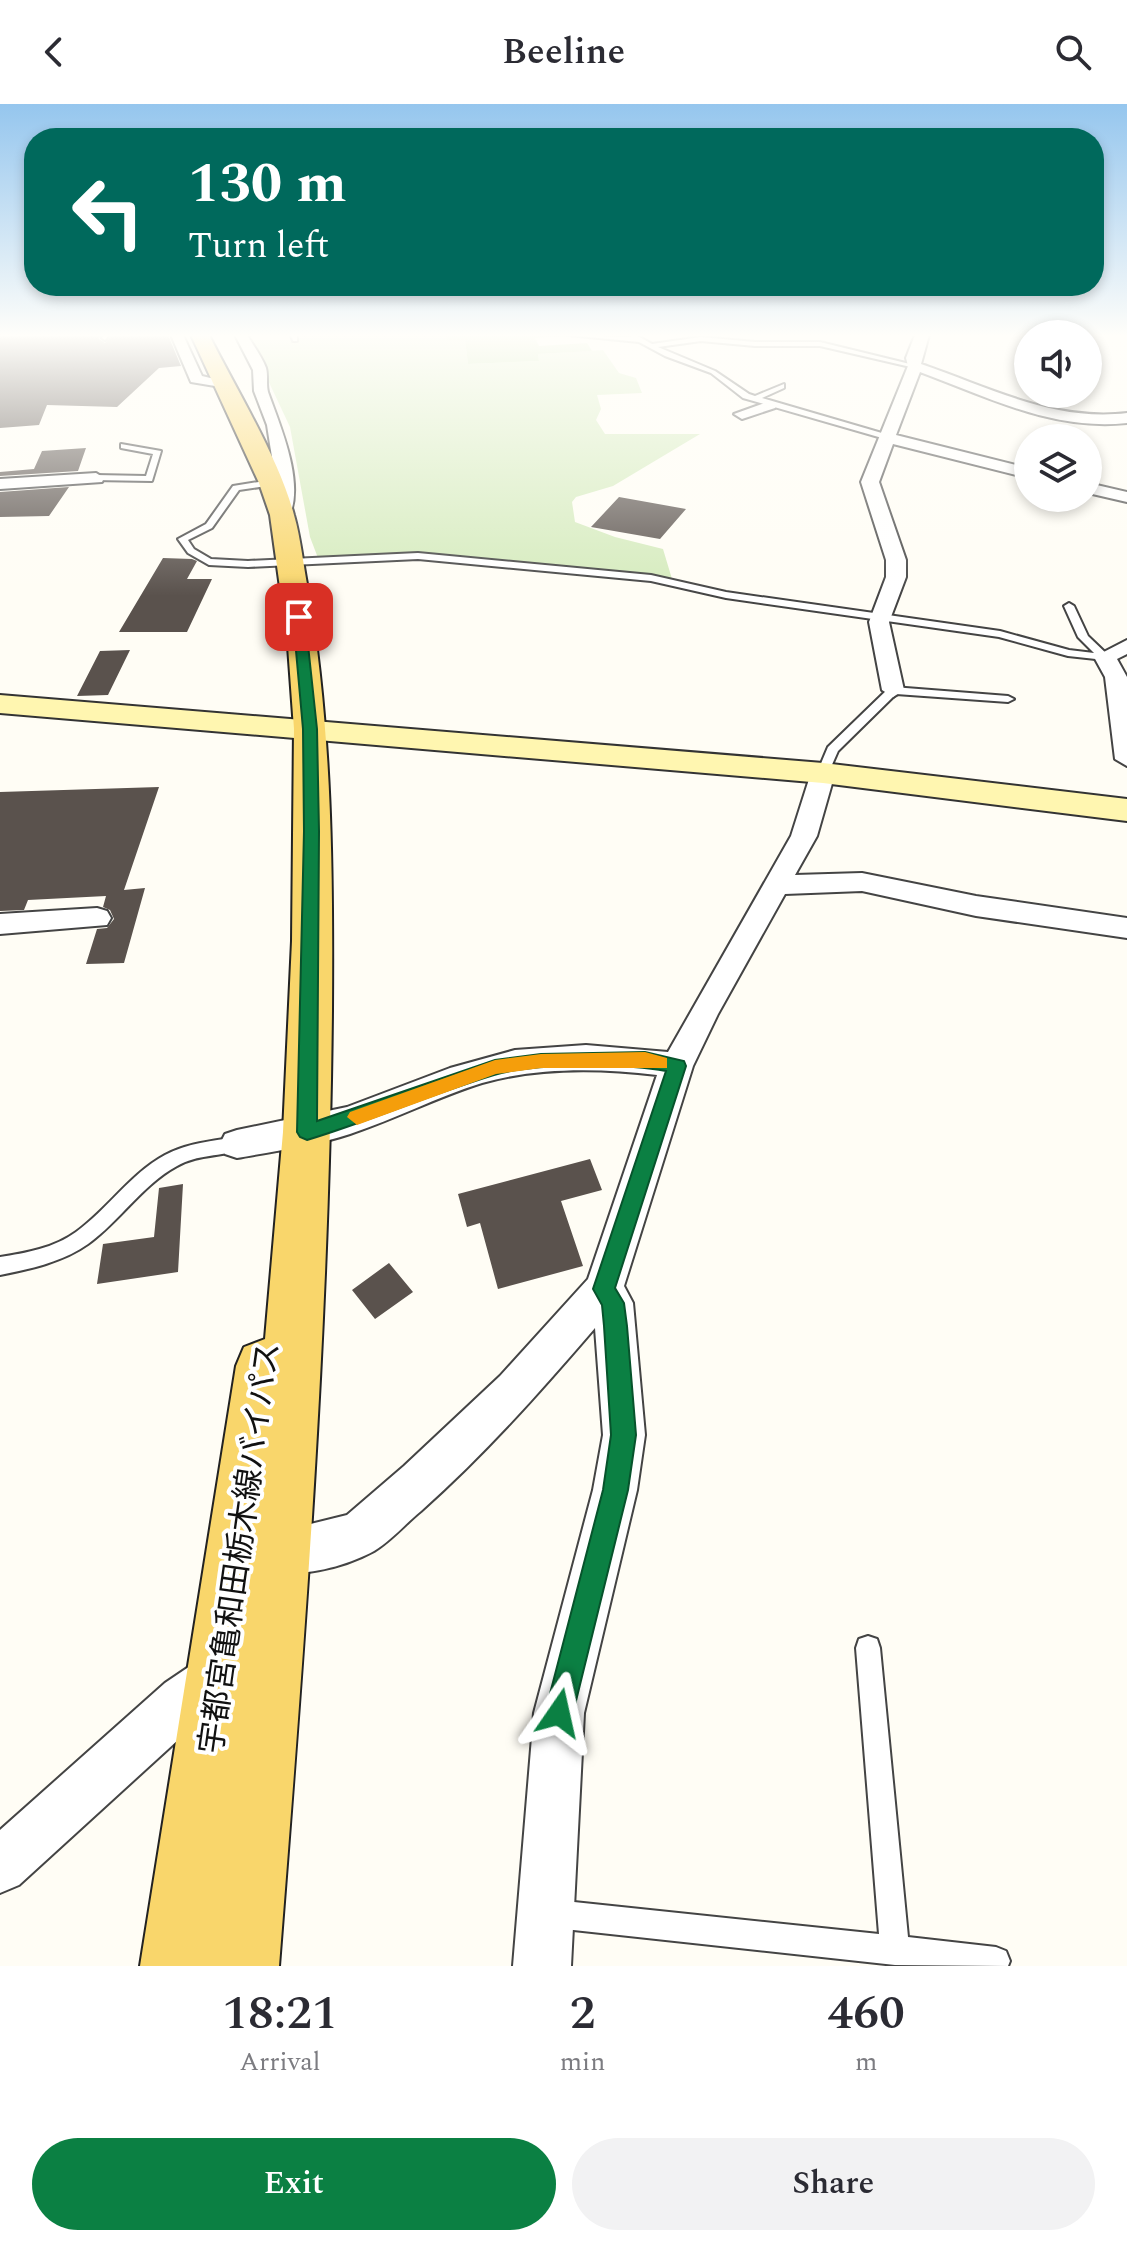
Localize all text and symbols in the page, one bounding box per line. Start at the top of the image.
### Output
text: Beeline [502,25,625,80]
icon: back [32,30,76,74]
icon: search [1051,30,1095,74]
text: 130 m [188,142,347,227]
icon: left [56,160,160,264]
text: Turn left [188,219,329,274]
map controls [1014,320,1102,512]
button: sound [1014,320,1102,408]
button: layers [1014,424,1102,512]
pin [265,583,333,651]
icon: arrive [277,595,321,639]
street label: 宇都宮亀和田栃木線バイパス [187,1339,294,1757]
position arrow [517,1671,601,1755]
text: 18:21 [222,1977,338,2050]
text: 2 [570,1977,595,2050]
text: 460 [828,1977,905,2050]
text: Arrival [239,2042,320,2082]
text: min [560,2042,605,2082]
text: m [855,2042,877,2082]
button: Exit [32,2138,556,2230]
button: Share [572,2138,1095,2230]

